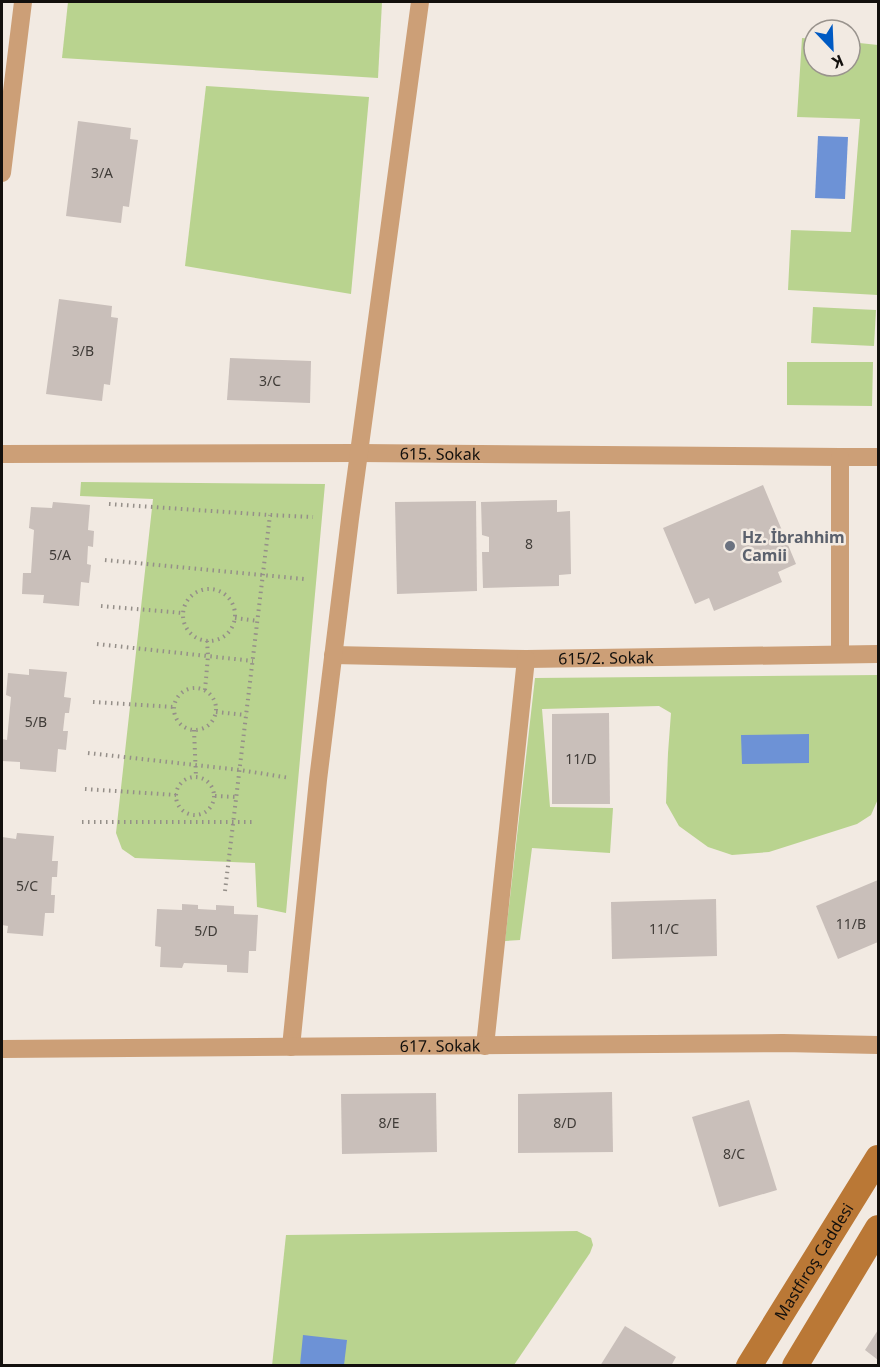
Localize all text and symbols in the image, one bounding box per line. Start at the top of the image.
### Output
north arrow [802,18,862,78]
text: K [828,50,847,74]
house number: 3/A [91,163,113,182]
house number: 3/B [72,341,94,360]
house number: 3/C [259,371,281,390]
street label: 615. Sokak [400,442,481,465]
place label: Hz. İbrahhim Camii [742,526,845,566]
house number: 8 [525,534,533,553]
marker: Hz. İbrahhim Camii [723,539,737,553]
house number: 5/A [49,545,71,564]
street label: 615/2. Sokak [558,646,654,670]
house number: 5/B [25,712,47,731]
house number: 11/D [565,749,597,768]
house number: 5/C [16,876,38,895]
house number: 11/B [836,914,866,933]
house number: 11/C [649,919,679,938]
house number: 5/D [194,921,218,940]
street label: 617. Sokak [400,1034,481,1057]
house number: 8/E [379,1113,400,1132]
house number: 8/D [553,1113,577,1132]
house number: 8/C [723,1144,745,1163]
street label: Mastfıroş Caddesi [769,1199,859,1324]

